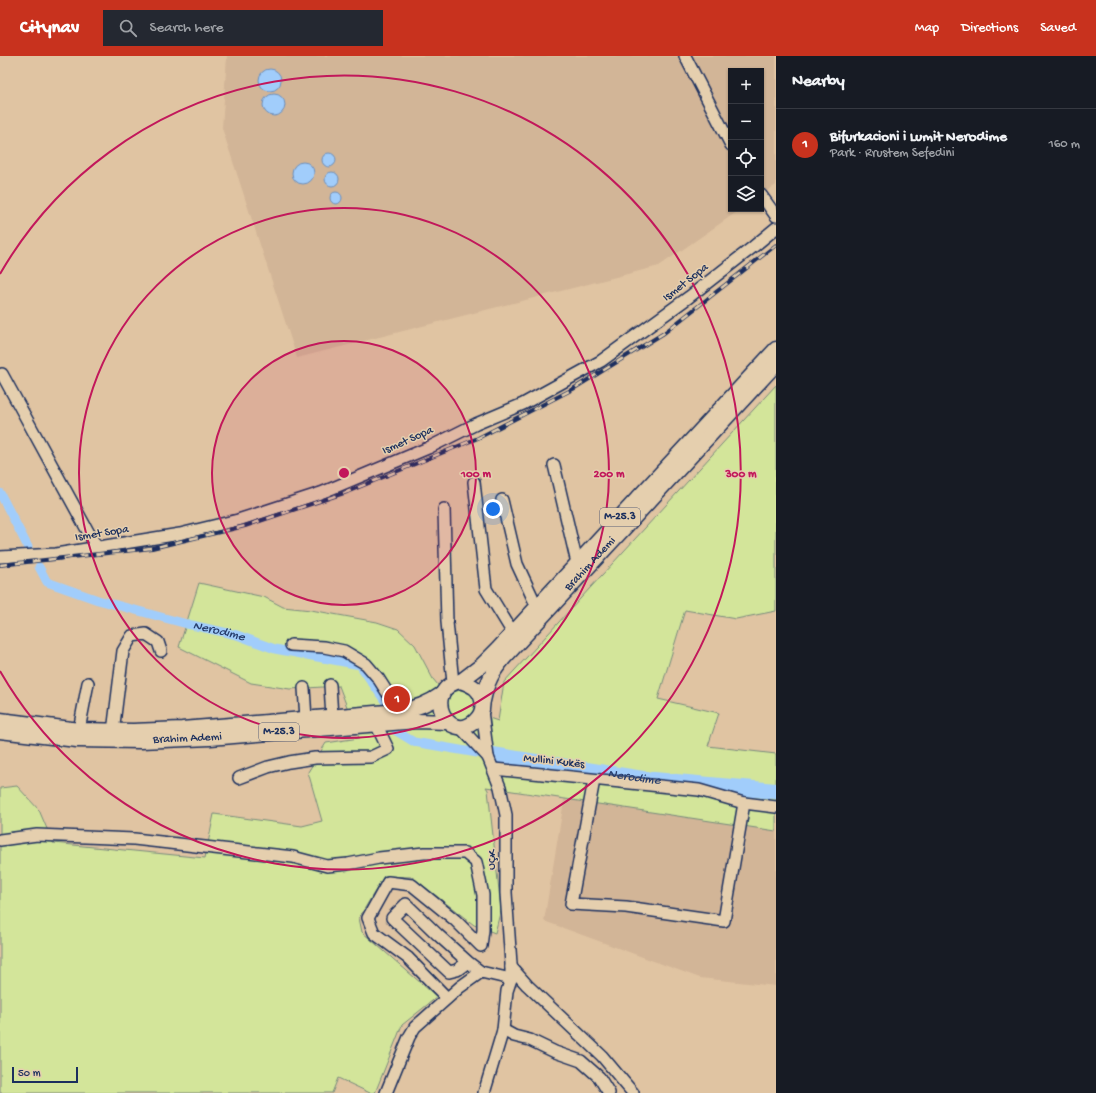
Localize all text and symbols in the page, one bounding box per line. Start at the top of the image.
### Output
search box [103,10,383,46]
text: Citynav [20,17,79,40]
icon: search [117,17,139,39]
text: Search here [149,19,223,37]
text: Map [915,20,939,37]
text: Directions [961,20,1018,37]
text: Saved [1040,20,1076,37]
map controls [728,68,764,212]
button: + [728,68,764,104]
text: Nearby [792,72,845,92]
button: − [728,104,764,140]
text: Bifurkacioni i Lumit Nerodime [830,128,1007,146]
text: 1 [802,137,808,152]
text: 160 m [1048,137,1080,152]
button: locate [728,140,764,176]
text: Park · Rrustem Sefedini [830,146,955,161]
button: layers [728,176,764,212]
street label: Ismet Sopa [660,261,712,305]
street label: Ismet Sopa [380,423,436,458]
centre of rings [337,466,351,480]
text: 100 m [460,468,491,482]
text: 200 m [594,468,625,482]
text: 300 m [724,468,757,482]
your location [483,499,503,519]
road number: M-25.3 [600,508,640,526]
street label: Ismet Sopa [74,523,130,545]
street label: Brahim Ademi [561,534,619,595]
water label: Nerodime [191,618,248,645]
pin: 1 [384,684,410,714]
road number: M-25.3 [259,723,299,741]
street label: Brahim Ademi [152,730,223,748]
street label: Mullini Kukës [523,752,586,772]
water label: Nerodime [607,766,662,788]
street label: UÇK [486,849,500,870]
scale bar [12,1065,78,1084]
text: 50 m [18,1068,40,1080]

